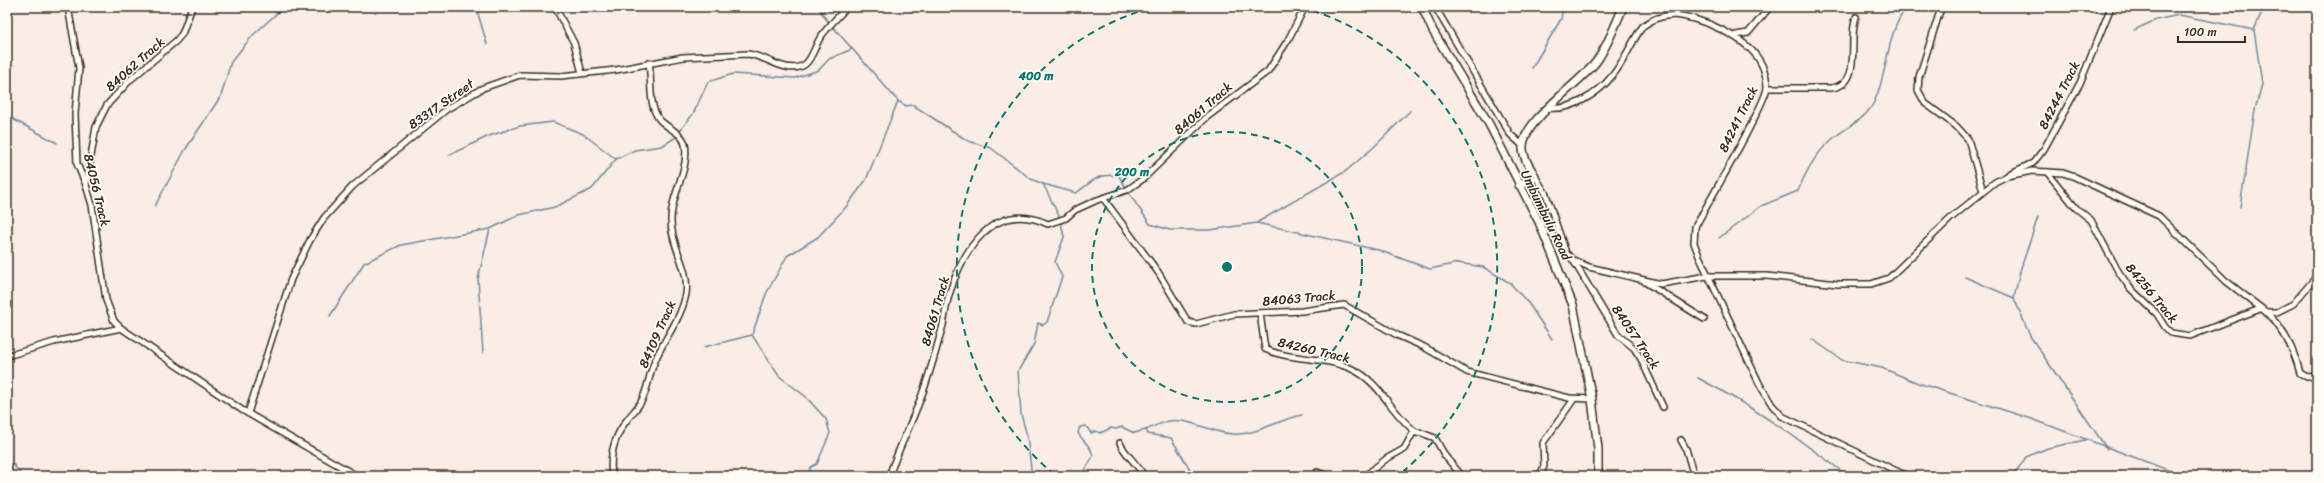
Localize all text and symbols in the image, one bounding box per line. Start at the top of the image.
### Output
scale bar [2178,18,2245,44]
text: 100 m [2184,21,2217,43]
street label: 84062 Track [100,31,170,97]
street label: 84244 Track [2032,57,2086,133]
text: 400 m [1017,65,1054,87]
street label: 83317 Street [403,72,479,135]
street label: 84061 Track [1168,76,1238,140]
street label: 84241 Track [1712,82,1764,156]
street label: 84056 Track [77,151,117,229]
text: 200 m [1114,161,1150,183]
street label: Umbumbulu Road [1514,166,1578,265]
street label: 84256 Track [2120,257,2184,329]
centre of rings [1220,260,1234,274]
street label: 84061 Track [914,273,956,349]
street label: 84063 Track [1261,283,1337,313]
street label: 84109 Track [632,296,682,372]
street label: 84057 Track [1606,300,1666,374]
street label: 84260 Track [1275,330,1353,370]

